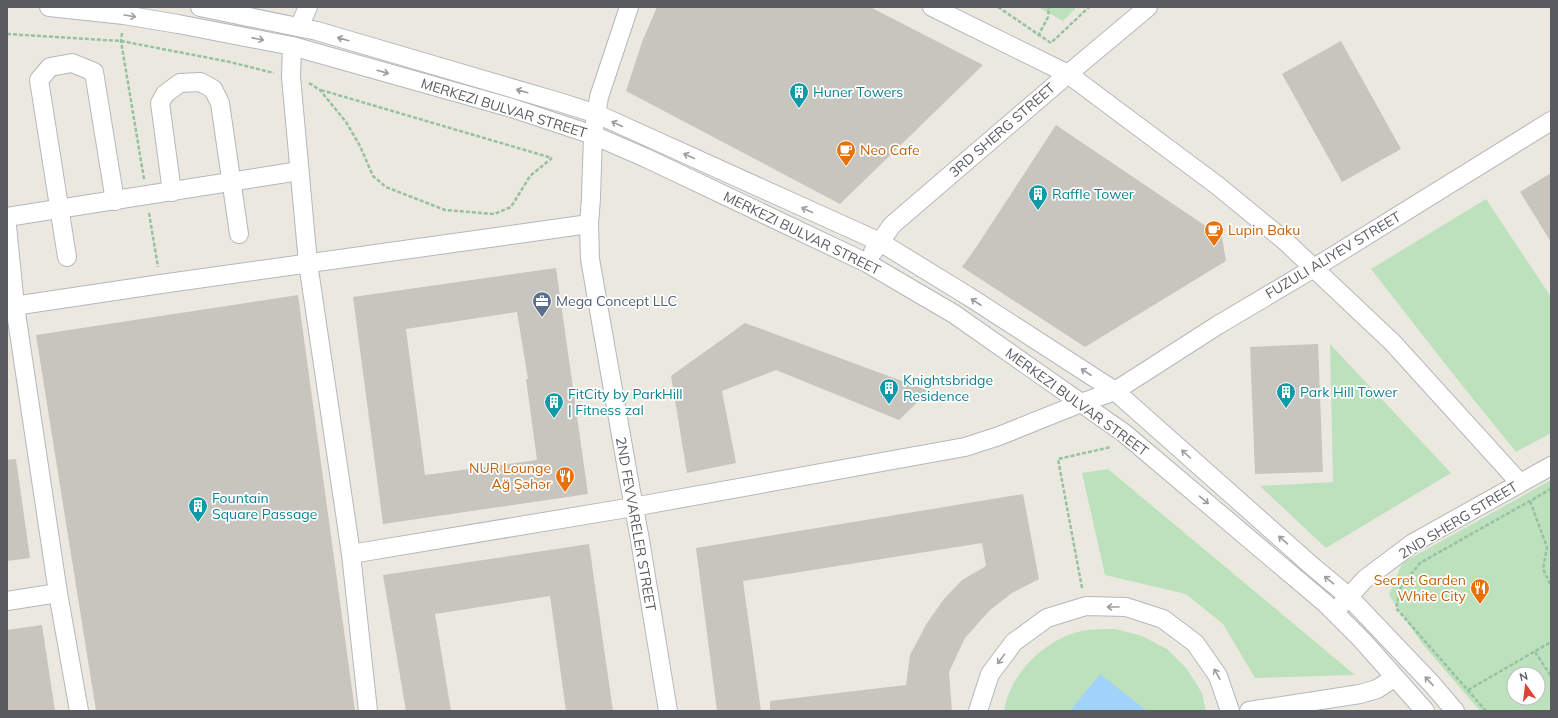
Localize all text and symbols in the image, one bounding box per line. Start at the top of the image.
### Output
one-way arrow [123,12,136,20]
one-way arrow [251,35,264,43]
one-way arrow [337,35,350,42]
one-way arrow [377,69,390,76]
street label: MERKEZI BULVAR STREET [419,74,590,142]
street label: 3RD SHERG STREET [945,79,1059,181]
building icon: Huner Towers [788,81,810,109]
place label: Huner Towers [813,83,903,101]
one-way arrow [516,87,529,94]
one-way arrow [612,120,624,127]
cafe icon: Neo Cafe [835,139,857,167]
place label: Neo Cafe [860,141,920,159]
one-way arrow [683,152,695,159]
building icon: Raffle Tower [1027,183,1049,211]
place label: Raffle Tower [1052,185,1135,203]
street label: MERKEZI BULVAR STREET [720,187,884,279]
one-way arrow [802,206,814,213]
street label: FUZULI ALIYEV STREET [1262,207,1404,303]
cafe icon: Lupin Baku [1203,219,1225,247]
place label: Lupin Baku [1228,221,1300,239]
office icon: Mega Concept LLC [531,290,553,318]
place label: Mega Concept LLC [556,292,677,310]
one-way arrow [971,297,982,306]
street label: MERKEZI BULVAR STREET [1002,344,1153,460]
one-way arrow [1080,368,1091,376]
place label: Knightsbridge Residence [903,371,993,405]
building icon: Knightsbridge Residence [878,377,900,405]
building icon: Park Hill Tower [1275,381,1297,409]
place label: Park Hill Tower [1300,383,1398,401]
place label: FitCity by ParkHill | Fitness zal [568,385,683,419]
building icon: FitCity by ParkHill | Fitness zal [543,391,565,419]
street label: 2ND FEVVARELER STREET [612,435,660,613]
one-way arrow [1181,450,1191,459]
place label: NUR Lounge Ağ Şəhər [469,459,552,493]
restaurant icon: NUR Lounge Ağ Şəhər [554,465,576,493]
street label: 2ND SHERG STREET [1395,477,1521,563]
place label: Fountain Square Passage [212,489,317,523]
building icon: Fountain Square Passage [187,495,209,523]
one-way arrow [1199,496,1210,505]
one-way arrow [1278,536,1289,545]
place label: Secret Garden White City [1374,571,1467,605]
one-way arrow [1324,576,1335,585]
restaurant icon: Secret Garden White City [1469,577,1491,605]
one-way arrow [1107,603,1120,610]
one-way arrow [997,653,1005,664]
north arrow [1506,666,1546,706]
one-way arrow [1212,668,1220,680]
text: N [1518,668,1529,684]
one-way arrow [1425,676,1434,686]

